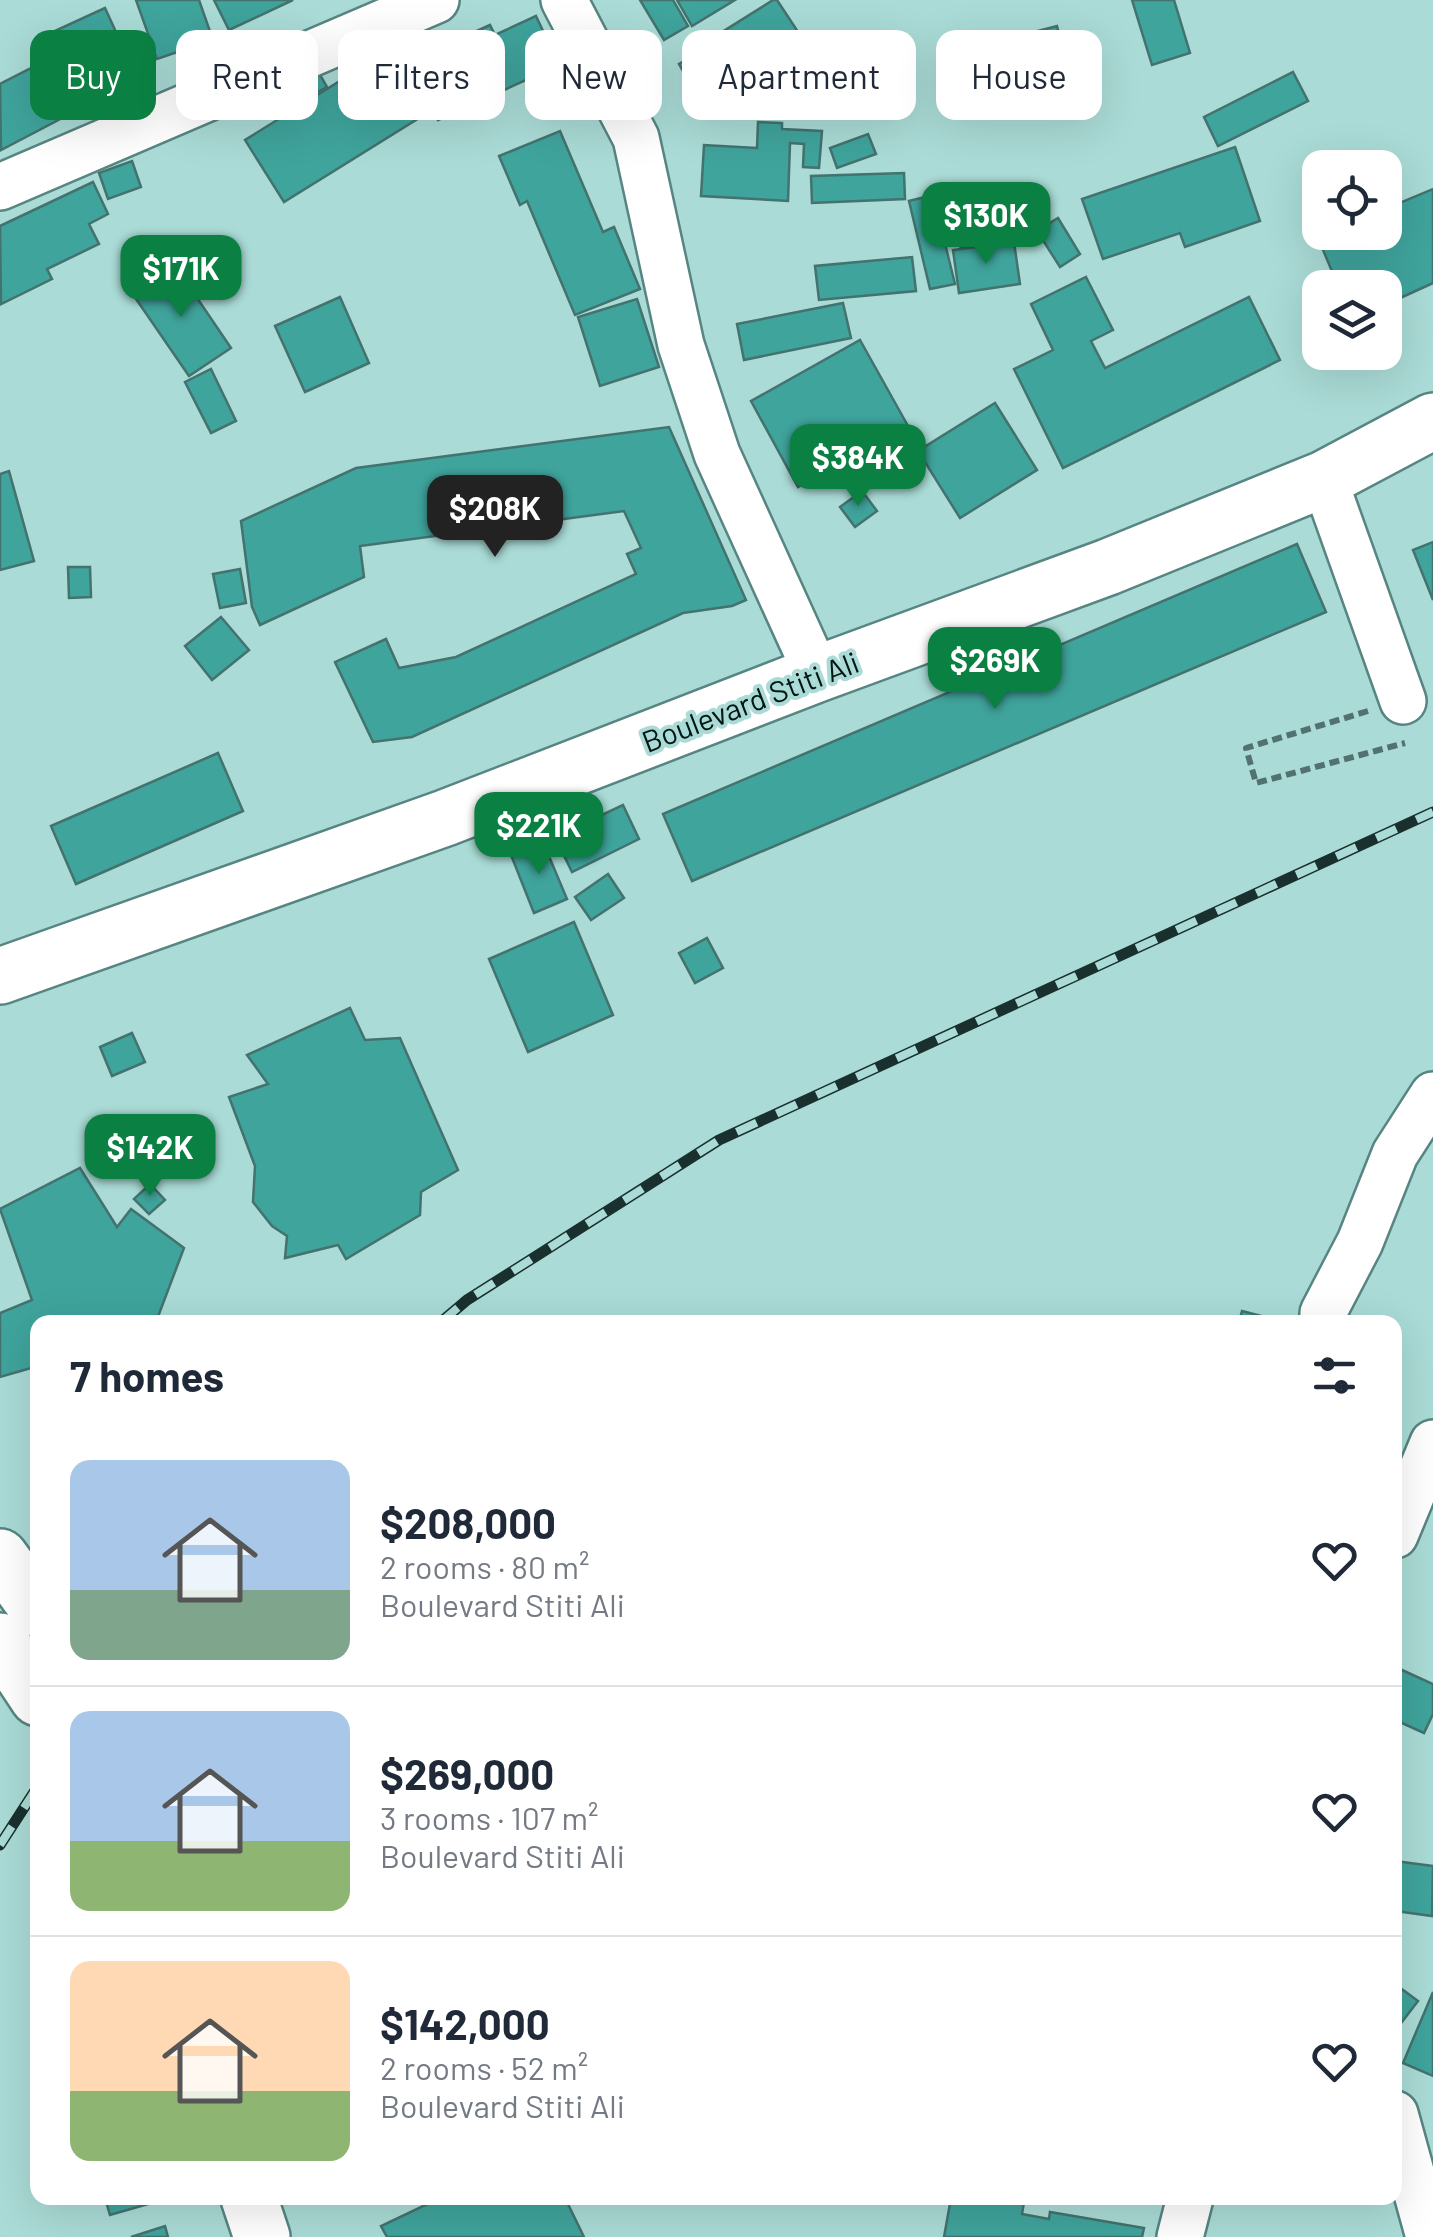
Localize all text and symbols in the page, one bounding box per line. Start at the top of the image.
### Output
chip: Buy [30,30,156,120]
chip: Rent [176,30,318,120]
chip: Filters [338,30,505,120]
chip: New [525,30,662,120]
chip: Apartment [682,30,916,120]
chip: House [936,30,1102,120]
map controls [1302,150,1402,370]
button: locate [1302,150,1402,250]
pin: $130K [916,182,1056,267]
text: $130K [943,195,1029,233]
pin: $171K [111,235,251,320]
text: $171K [142,248,220,286]
button: layers [1302,270,1402,370]
pin: $384K [788,424,928,509]
text: $384K [812,437,904,475]
pin: $208K [425,475,565,560]
text: $208K [449,488,541,526]
pin: $269K [925,627,1065,712]
text: $269K [950,640,1040,678]
street label: Boulevard Stiti Ali [636,643,864,759]
pin: $221K [469,792,609,877]
text: $221K [496,805,582,843]
pin: $142K [80,1114,220,1199]
text: $142K [107,1127,193,1165]
icon: filters [1307,1348,1362,1403]
text: 7 homes [70,1350,224,1400]
text: $208,000 [380,1497,556,1547]
icon: home [150,1500,270,1620]
icon: heart [1307,1533,1362,1588]
text: 2 rooms · 80 m² [380,1547,589,1585]
text: Boulevard Stiti Ali [380,1585,625,1623]
text: $269,000 [380,1748,554,1798]
icon: home [150,1751,270,1871]
icon: heart [1307,1784,1362,1839]
text: 3 rooms · 107 m² [380,1798,598,1836]
text: Boulevard Stiti Ali [380,1836,625,1874]
text: $142,000 [380,1998,550,2048]
icon: home [150,2001,270,2121]
icon: heart [1307,2034,1362,2089]
text: 2 rooms · 52 m² [380,2048,588,2086]
text: Boulevard Stiti Ali [380,2086,625,2124]

